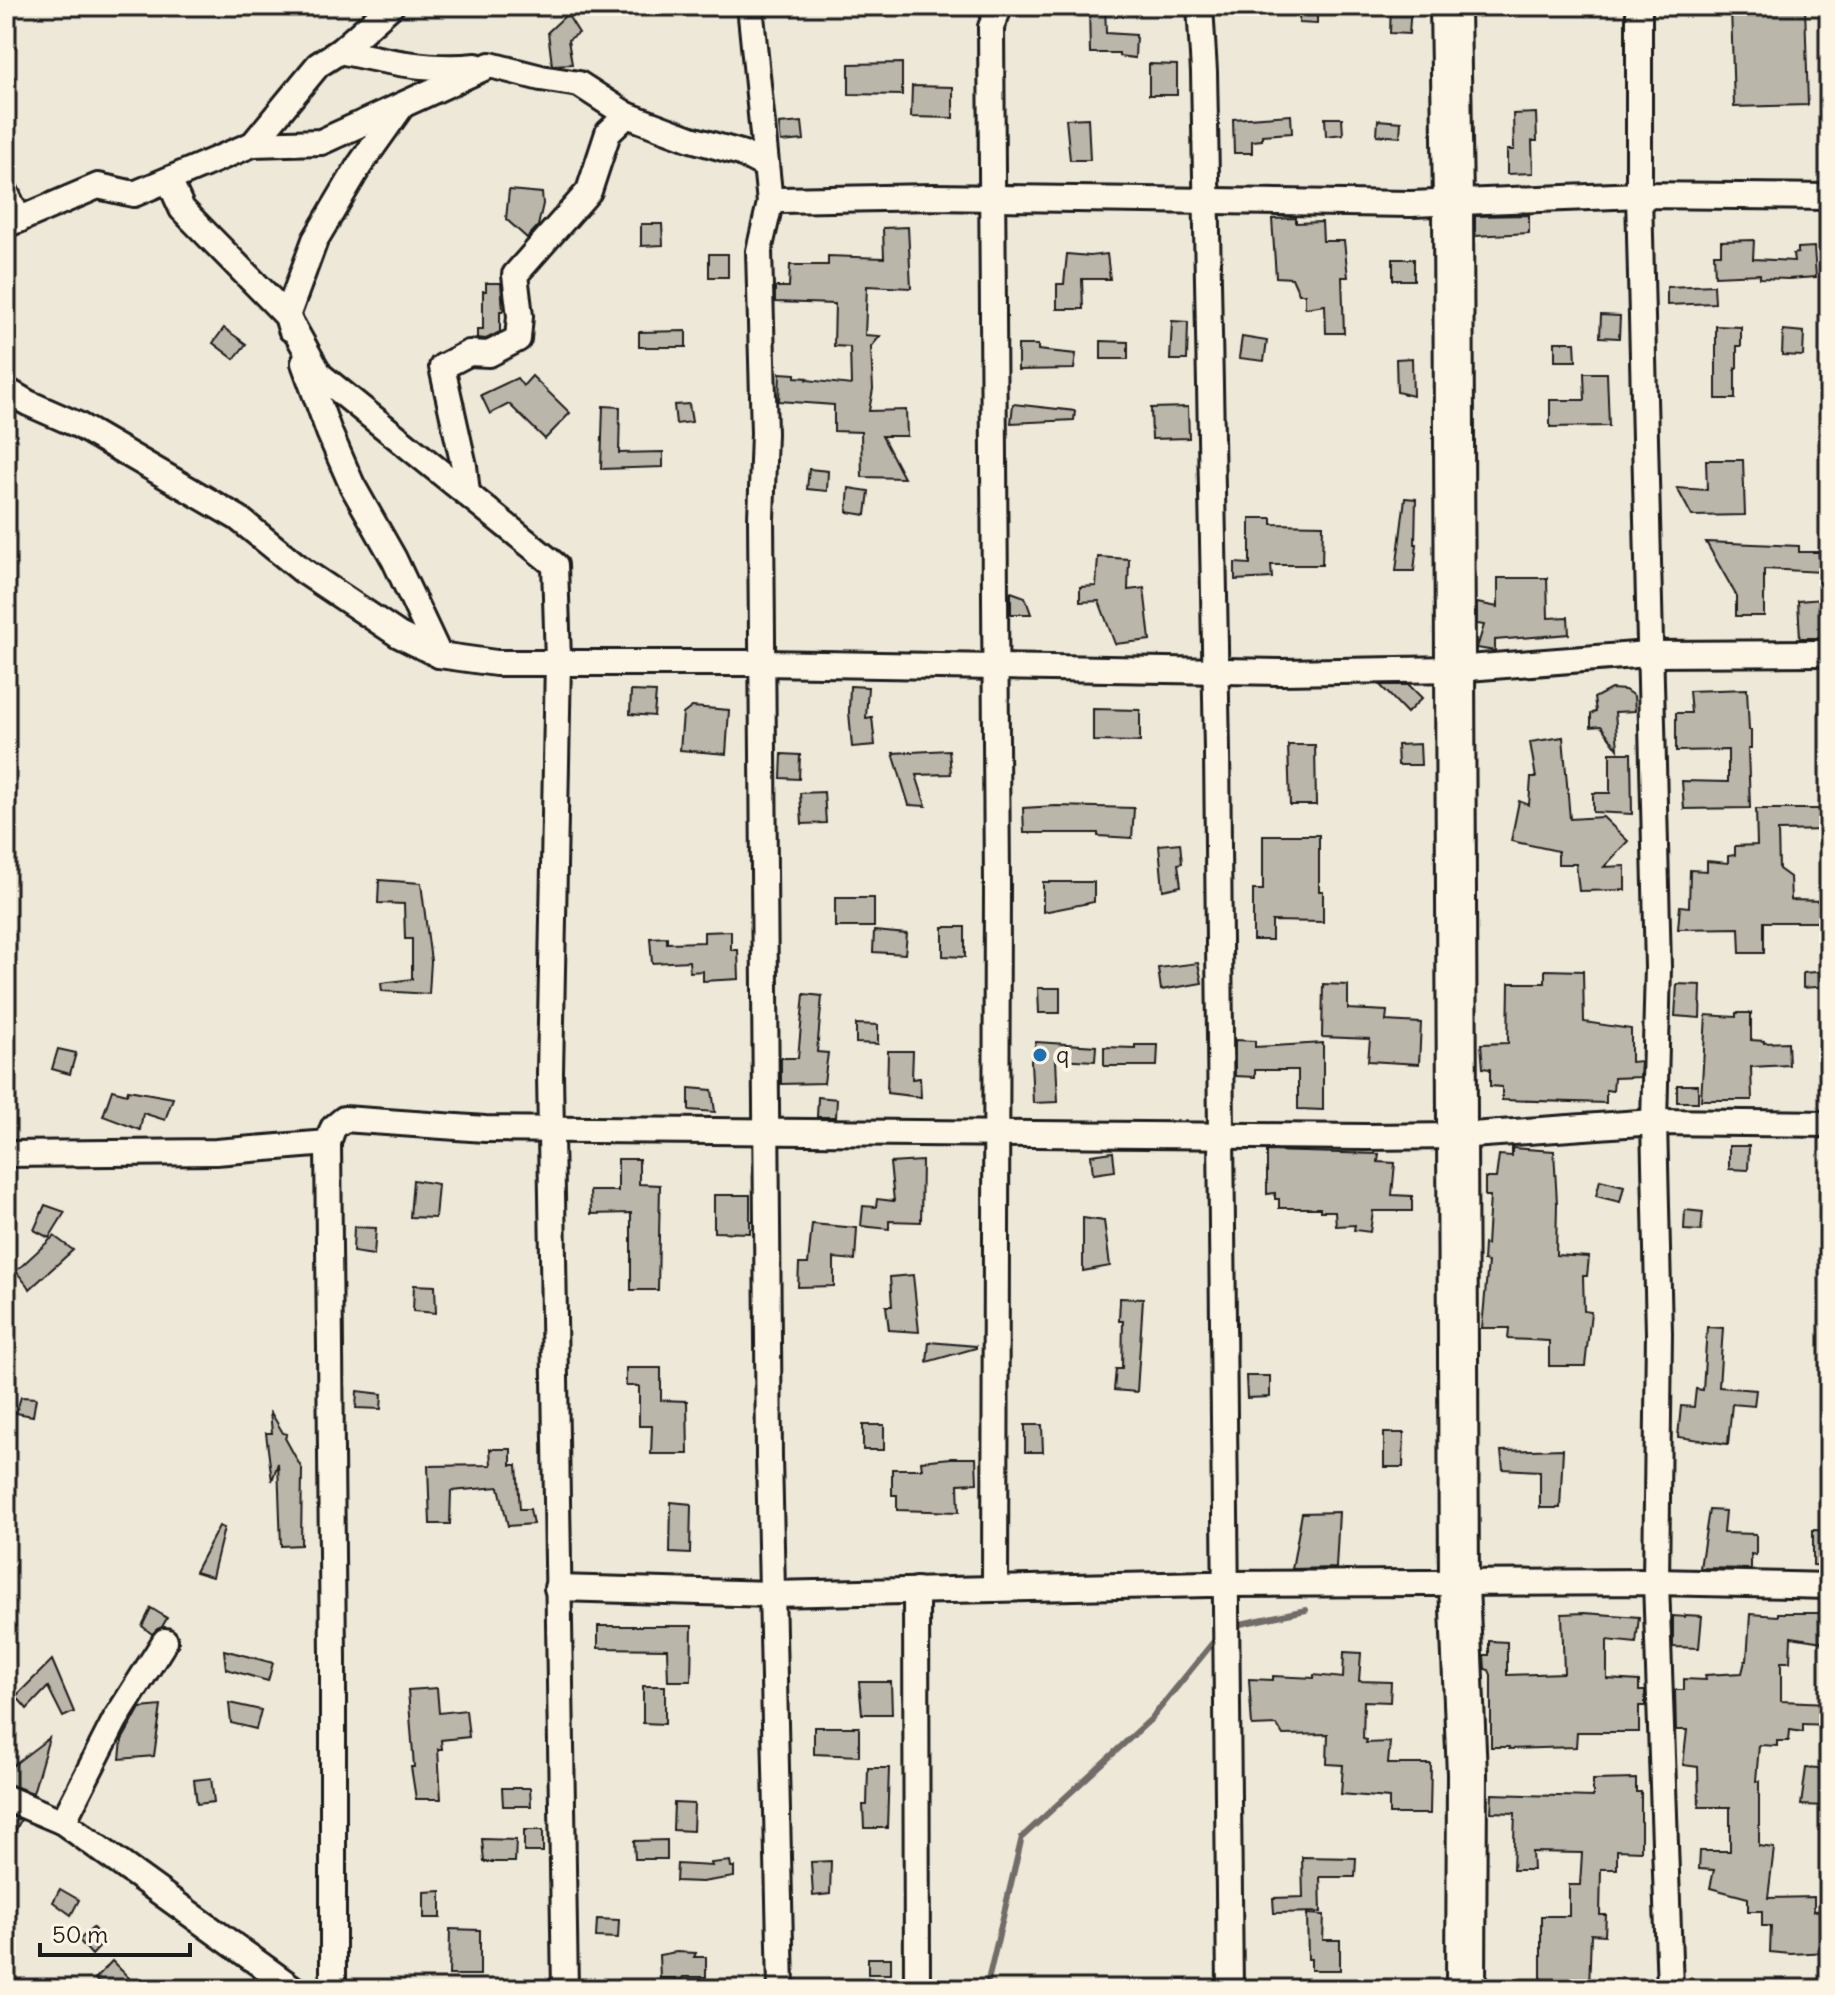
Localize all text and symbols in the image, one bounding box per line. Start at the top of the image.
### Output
place label: q [1056,1039,1069,1069]
marker: q [1031,1046,1049,1064]
scale bar [40,1907,190,1957]
text: 50 m [52,1919,108,1949]

